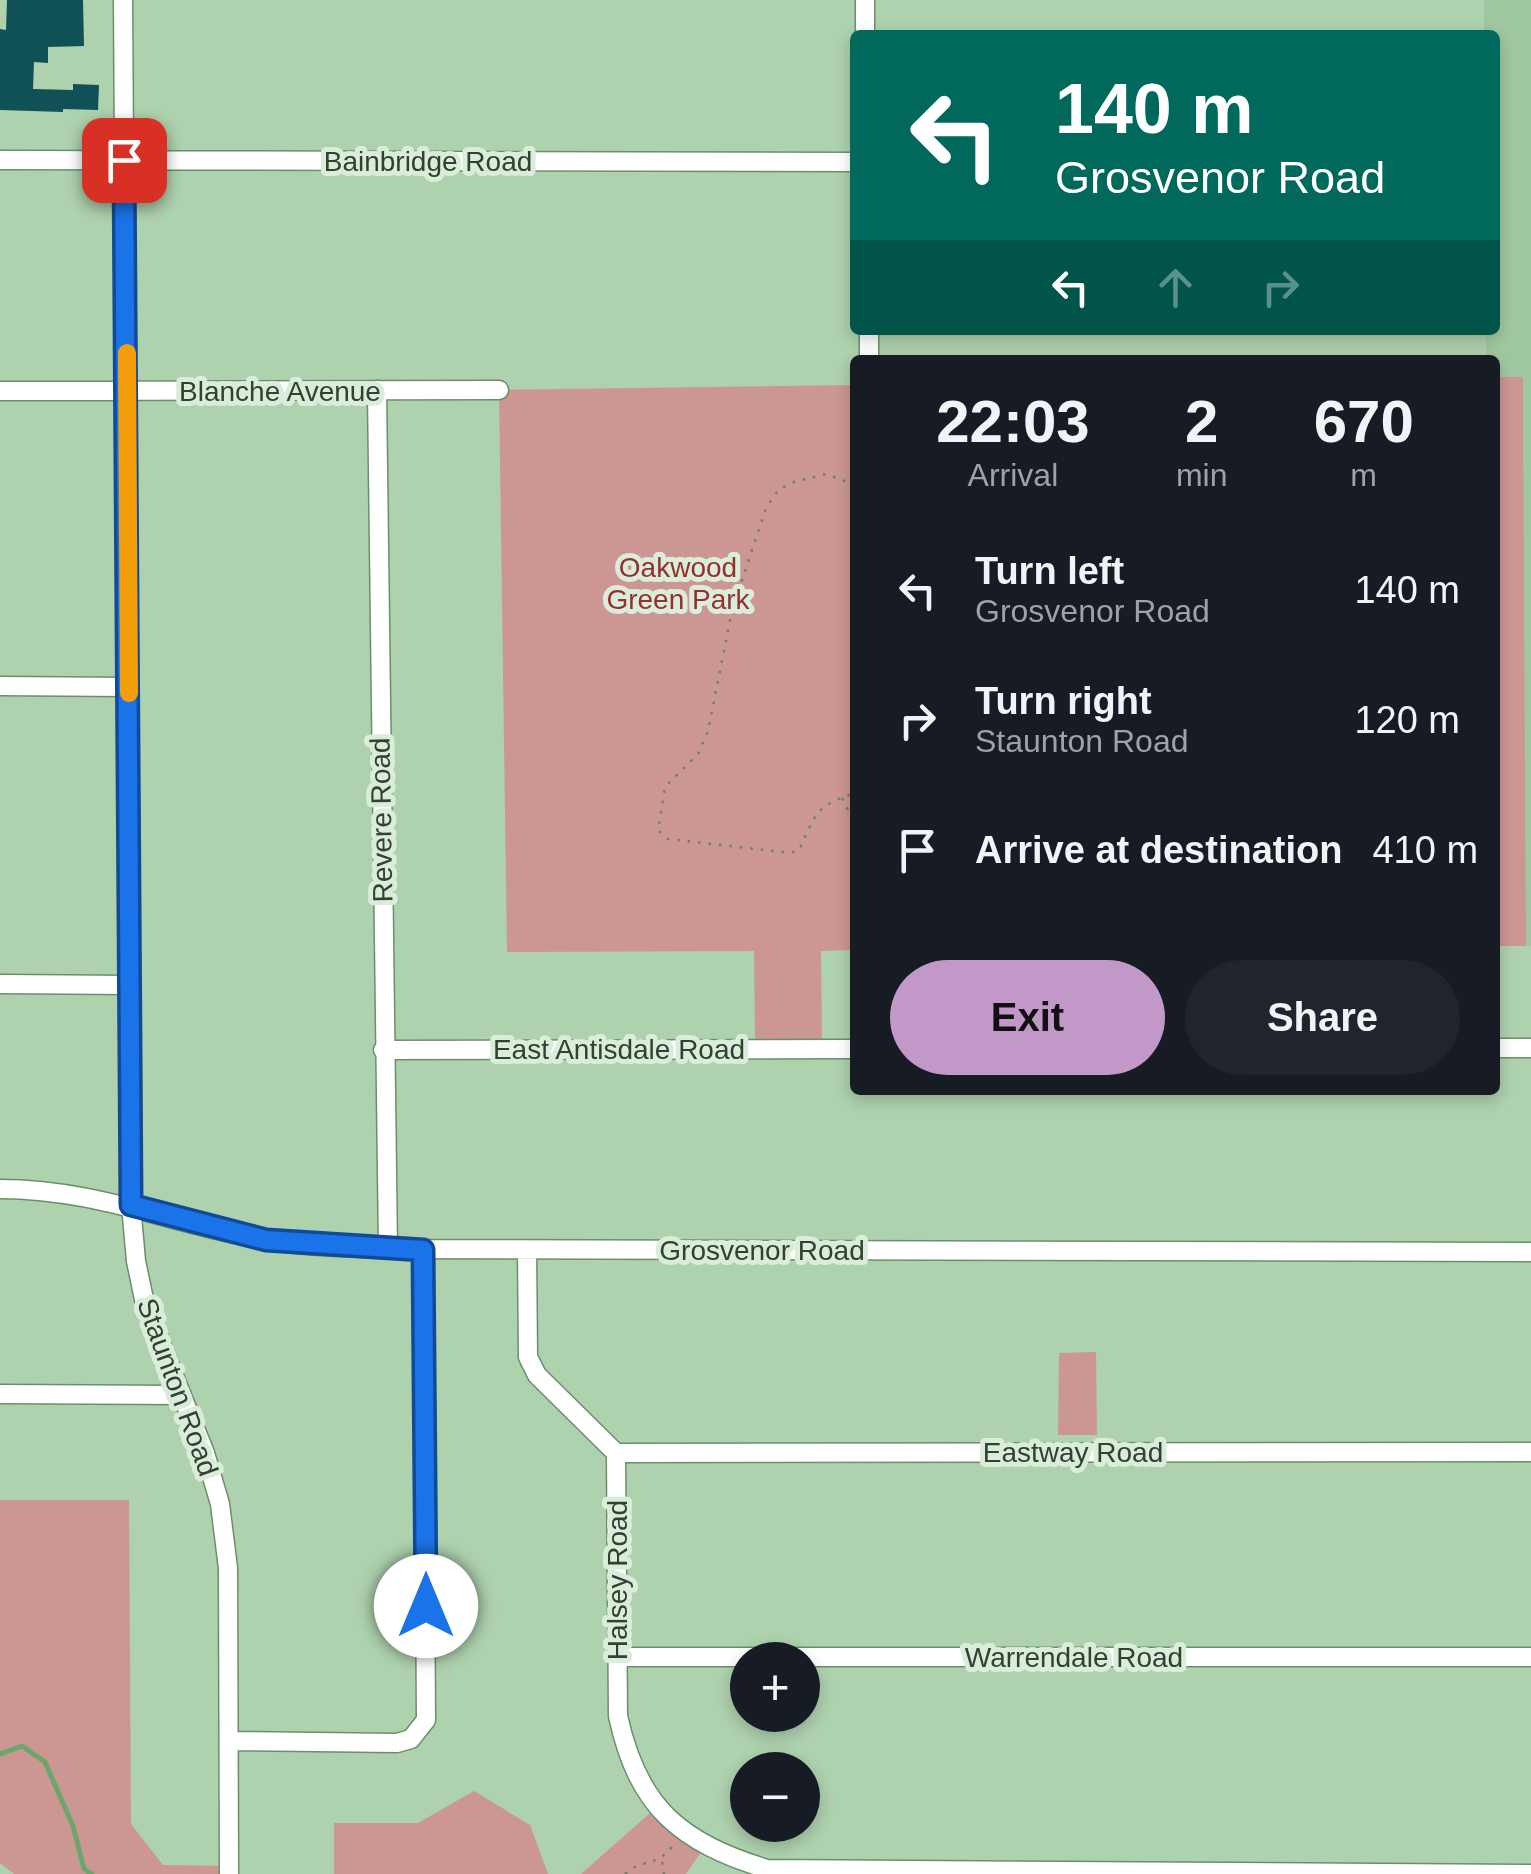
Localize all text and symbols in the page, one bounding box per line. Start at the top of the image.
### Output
icon: left [890,70,1020,200]
text: 140 m [1055,70,1253,148]
pin [82,118,167,203]
icon: arrive [97,133,152,188]
street label: Bainbridge Road [324,146,532,177]
text: Grosvenor Road [1055,152,1385,203]
icon: left [1043,260,1098,315]
icon: ahead [1148,260,1203,315]
icon: right [1253,260,1308,315]
street label: Blanche Avenue [179,376,381,407]
text: 22:03 [936,388,1090,455]
text: 2 [1185,388,1218,455]
text: 670 [1314,388,1414,455]
text: Arrival [968,457,1058,493]
text: min [1176,457,1227,493]
text: m [1350,457,1377,493]
text: Turn left [975,550,1124,592]
park label: Oakwood Green Park [606,552,751,615]
icon: left [890,563,945,618]
text: 140 m [1354,569,1460,611]
text: Grosvenor Road [975,593,1210,629]
text: Turn right [975,680,1152,722]
icon: right [890,693,945,748]
text: 120 m [1354,699,1460,741]
text: Staunton Road [975,723,1189,759]
street label: Revere Road [365,737,398,903]
icon: arrive [890,823,945,878]
text: Arrive at destination [975,829,1342,871]
text: 410 m [1372,829,1478,871]
button: Exit [890,960,1165,1075]
button: Share [1185,960,1460,1075]
street label: East Antisdale Road [493,1034,745,1065]
street label: Grosvenor Road [659,1235,865,1266]
street label: Staunton Road [131,1294,224,1480]
street label: Eastway Road [983,1437,1163,1468]
street label: Halsey Road [602,1500,633,1660]
position arrow [374,1554,478,1658]
map controls [730,1642,820,1842]
button: + [730,1642,820,1732]
street label: Warrendale Road [965,1642,1183,1673]
button: − [730,1752,820,1842]

